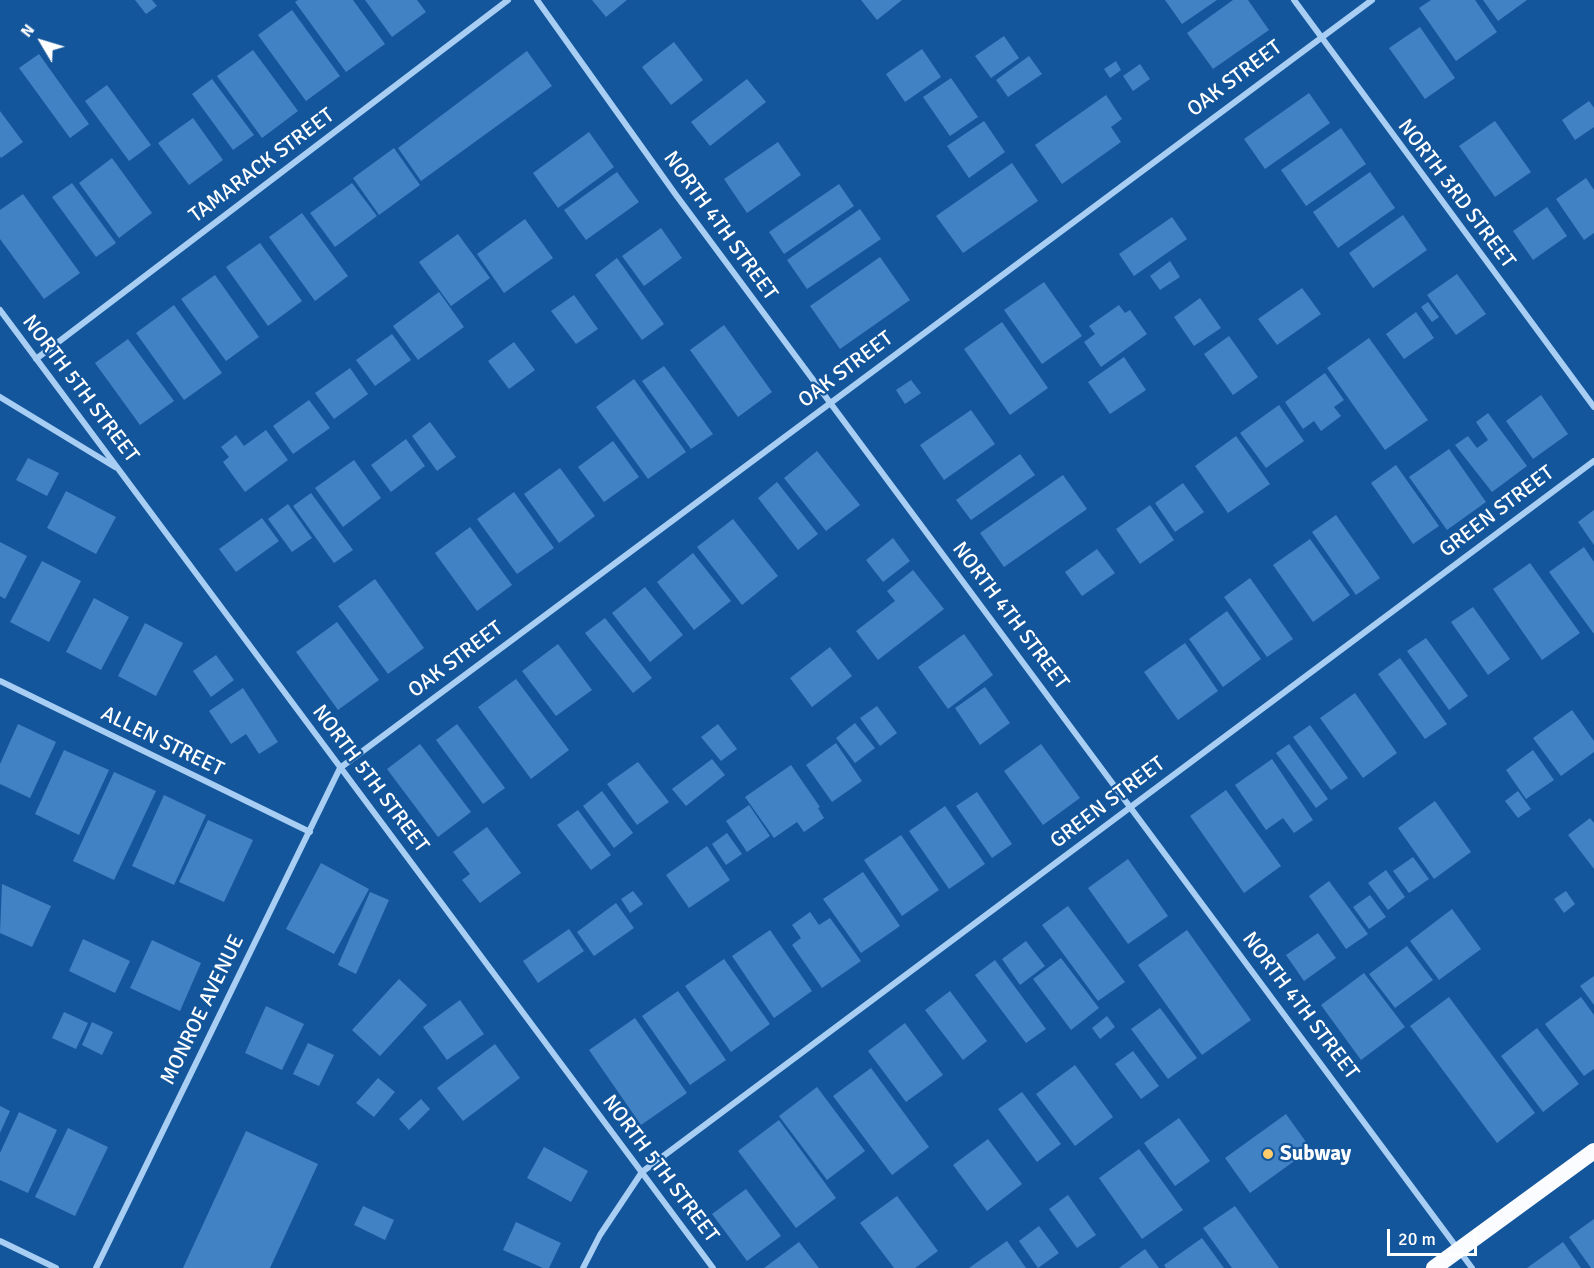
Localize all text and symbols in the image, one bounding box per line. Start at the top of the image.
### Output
north arrow [12,12,72,72]
text: N [17,20,39,41]
street label: OAK STREET [1183,35,1287,123]
street label: TAMARACK STREET [185,103,339,229]
street label: NORTH 3RD STREET [1392,115,1520,273]
street label: NORTH 4TH STREET [657,147,783,305]
street label: NORTH 5TH STREET [16,310,144,468]
street label: OAK STREET [794,326,898,414]
street label: GREEN STREET [1435,461,1559,563]
street label: NORTH 4TH STREET [946,537,1074,695]
street label: OAK STREET [404,616,508,704]
street label: NORTH 5TH STREET [306,700,434,858]
street label: ALLEN STREET [97,701,227,783]
street label: GREEN STREET [1046,752,1170,854]
street label: NORTH 4TH STREET [1236,927,1364,1085]
street label: MONROE AVENUE [156,931,250,1089]
street label: NORTH 5TH STREET [596,1090,724,1248]
place label: Subway [1280,1141,1351,1167]
marker: Subway [1261,1147,1275,1161]
scale bar [1390,1217,1480,1255]
text: 20 m [1398,1228,1436,1250]

